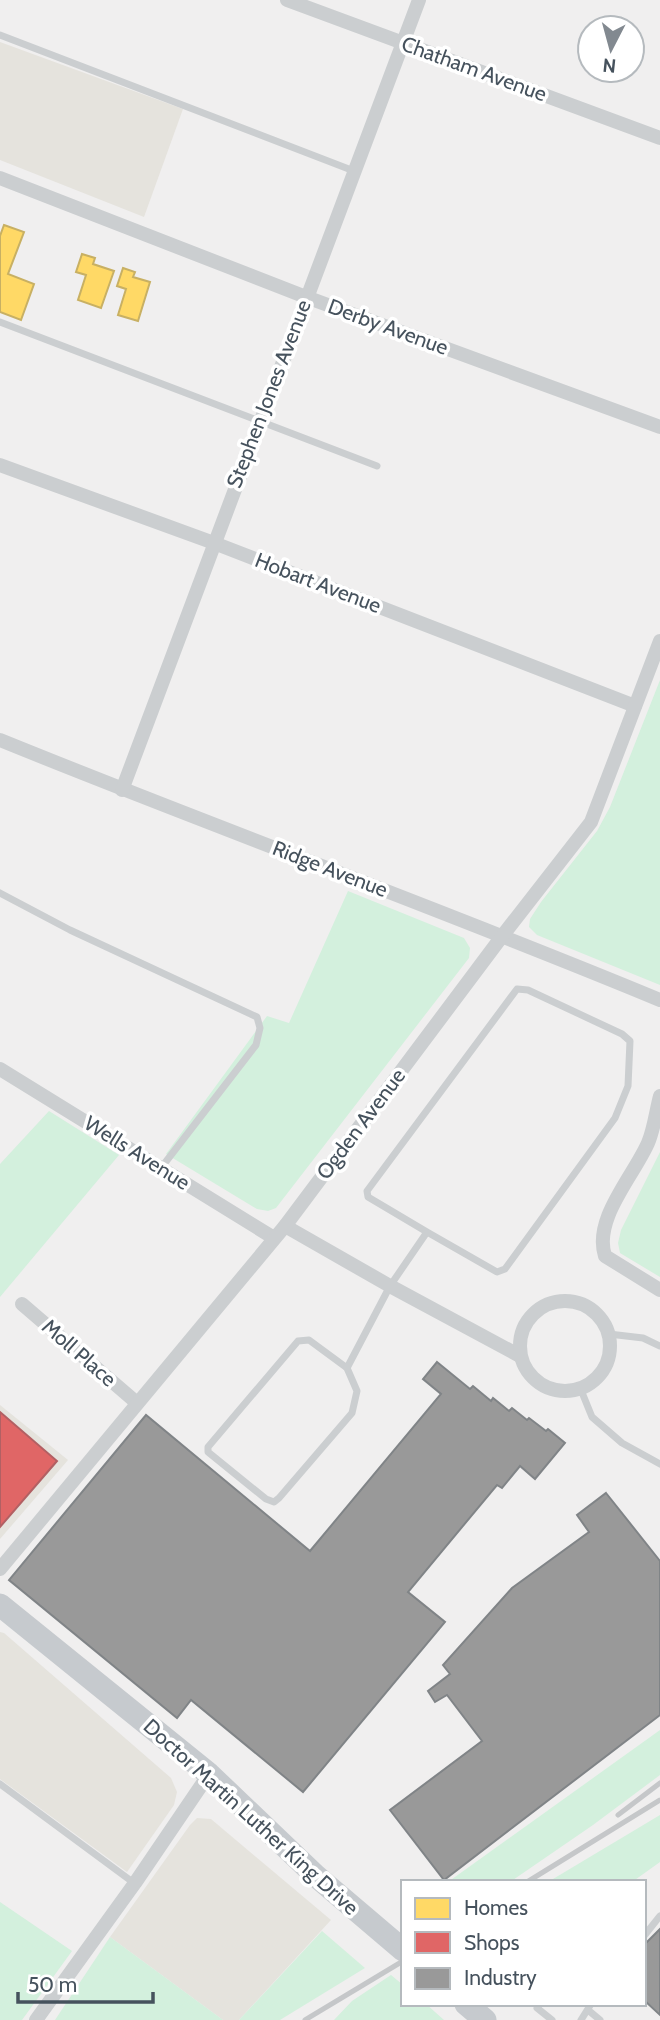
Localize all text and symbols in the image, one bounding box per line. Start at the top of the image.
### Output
north arrow [576,14,646,84]
street label: Chatham Avenue [398,31,550,106]
text: N [601,53,617,78]
street label: Derby Avenue [325,293,452,360]
street label: Stephen Jones Avenue [221,296,316,491]
street label: Hobart Avenue [252,547,385,618]
street label: Ridge Avenue [269,835,391,902]
street label: Ogden Avenue [311,1063,410,1184]
street label: Wells Avenue [80,1110,195,1195]
street label: Moll Place [37,1314,122,1392]
street label: Doctor Martin Luther King Drive [139,1713,364,1920]
legend [401,1880,646,2006]
text: Homes [464,1895,528,1920]
text: Shops [464,1930,520,1955]
scale bar [18,1960,152,2004]
text: Industry [464,1965,537,1990]
text: 50 m [28,1972,77,1997]

